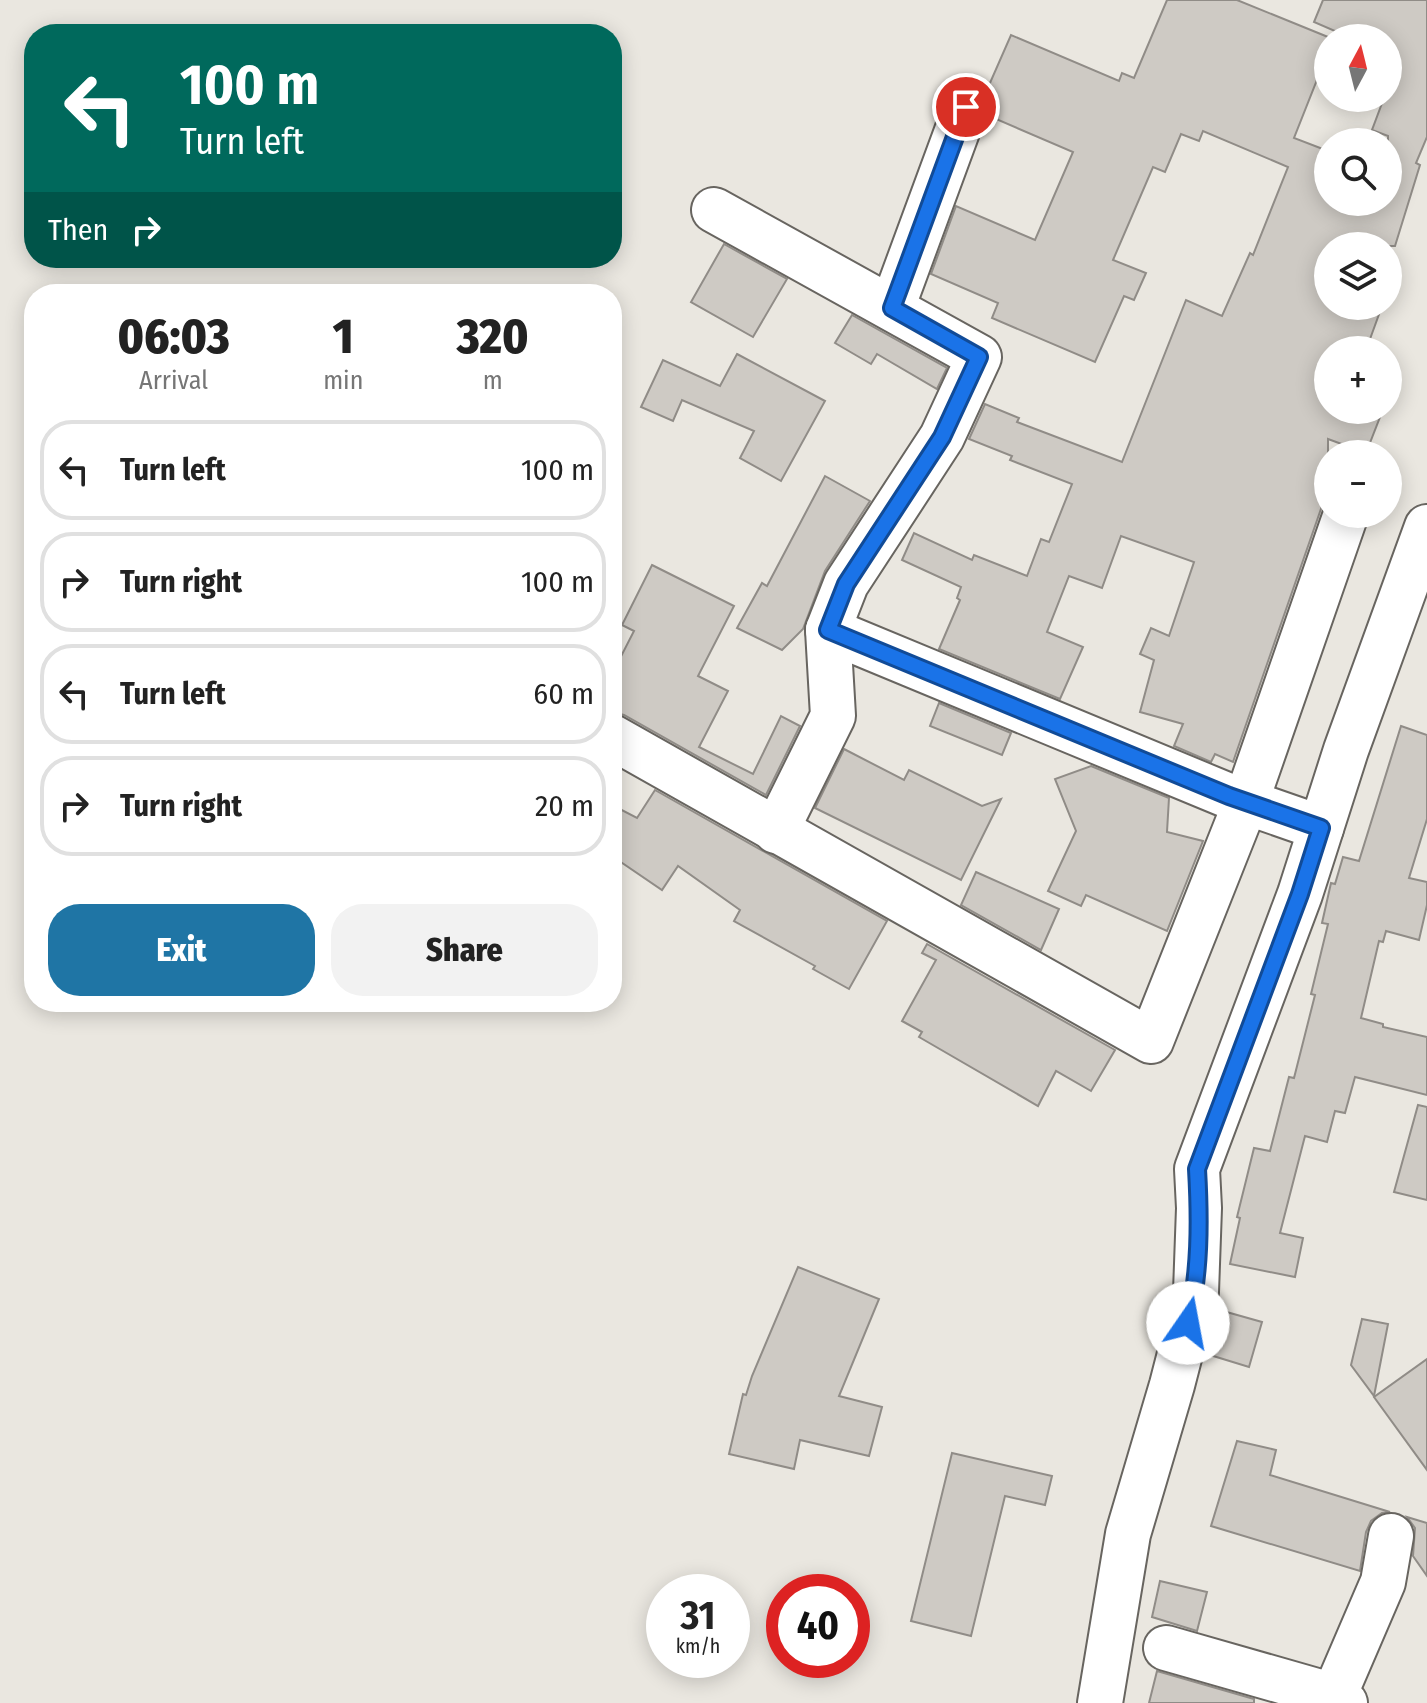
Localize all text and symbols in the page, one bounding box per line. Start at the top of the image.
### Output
north arrow [1314,24,1402,112]
map controls [1314,24,1402,528]
text: 100 m [180,52,319,119]
icon: left [48,56,152,160]
pin [932,73,1000,141]
icon: arrive [944,85,988,129]
text: Turn left [180,120,304,164]
button: search [1314,128,1402,216]
icon: right [124,208,168,252]
text: Then [48,212,108,248]
button: layers [1314,232,1402,320]
text: 06:03 [117,308,230,366]
text: 1 [333,308,354,366]
text: 320 [457,308,529,366]
button: + [1314,336,1402,424]
text: Arrival [139,365,208,396]
text: min [323,365,363,396]
text: m [483,365,503,396]
button: − [1314,440,1402,528]
icon: left [52,448,96,492]
text: Turn left [120,452,226,488]
text: 100 m [521,452,594,488]
icon: right [52,560,96,604]
text: Turn right [120,564,242,600]
text: 100 m [521,564,594,600]
icon: left [52,672,96,716]
text: Turn left [120,676,226,712]
text: 60 m [533,676,594,712]
icon: right [52,784,96,828]
text: Turn right [120,788,242,824]
text: 20 m [535,788,594,824]
button: Exit [48,904,315,996]
button: Share [331,904,598,996]
position arrow [1146,1281,1230,1365]
speed limit sign: 40 [766,1574,870,1678]
text: 31 [680,1592,716,1640]
text: km/h [676,1634,720,1658]

